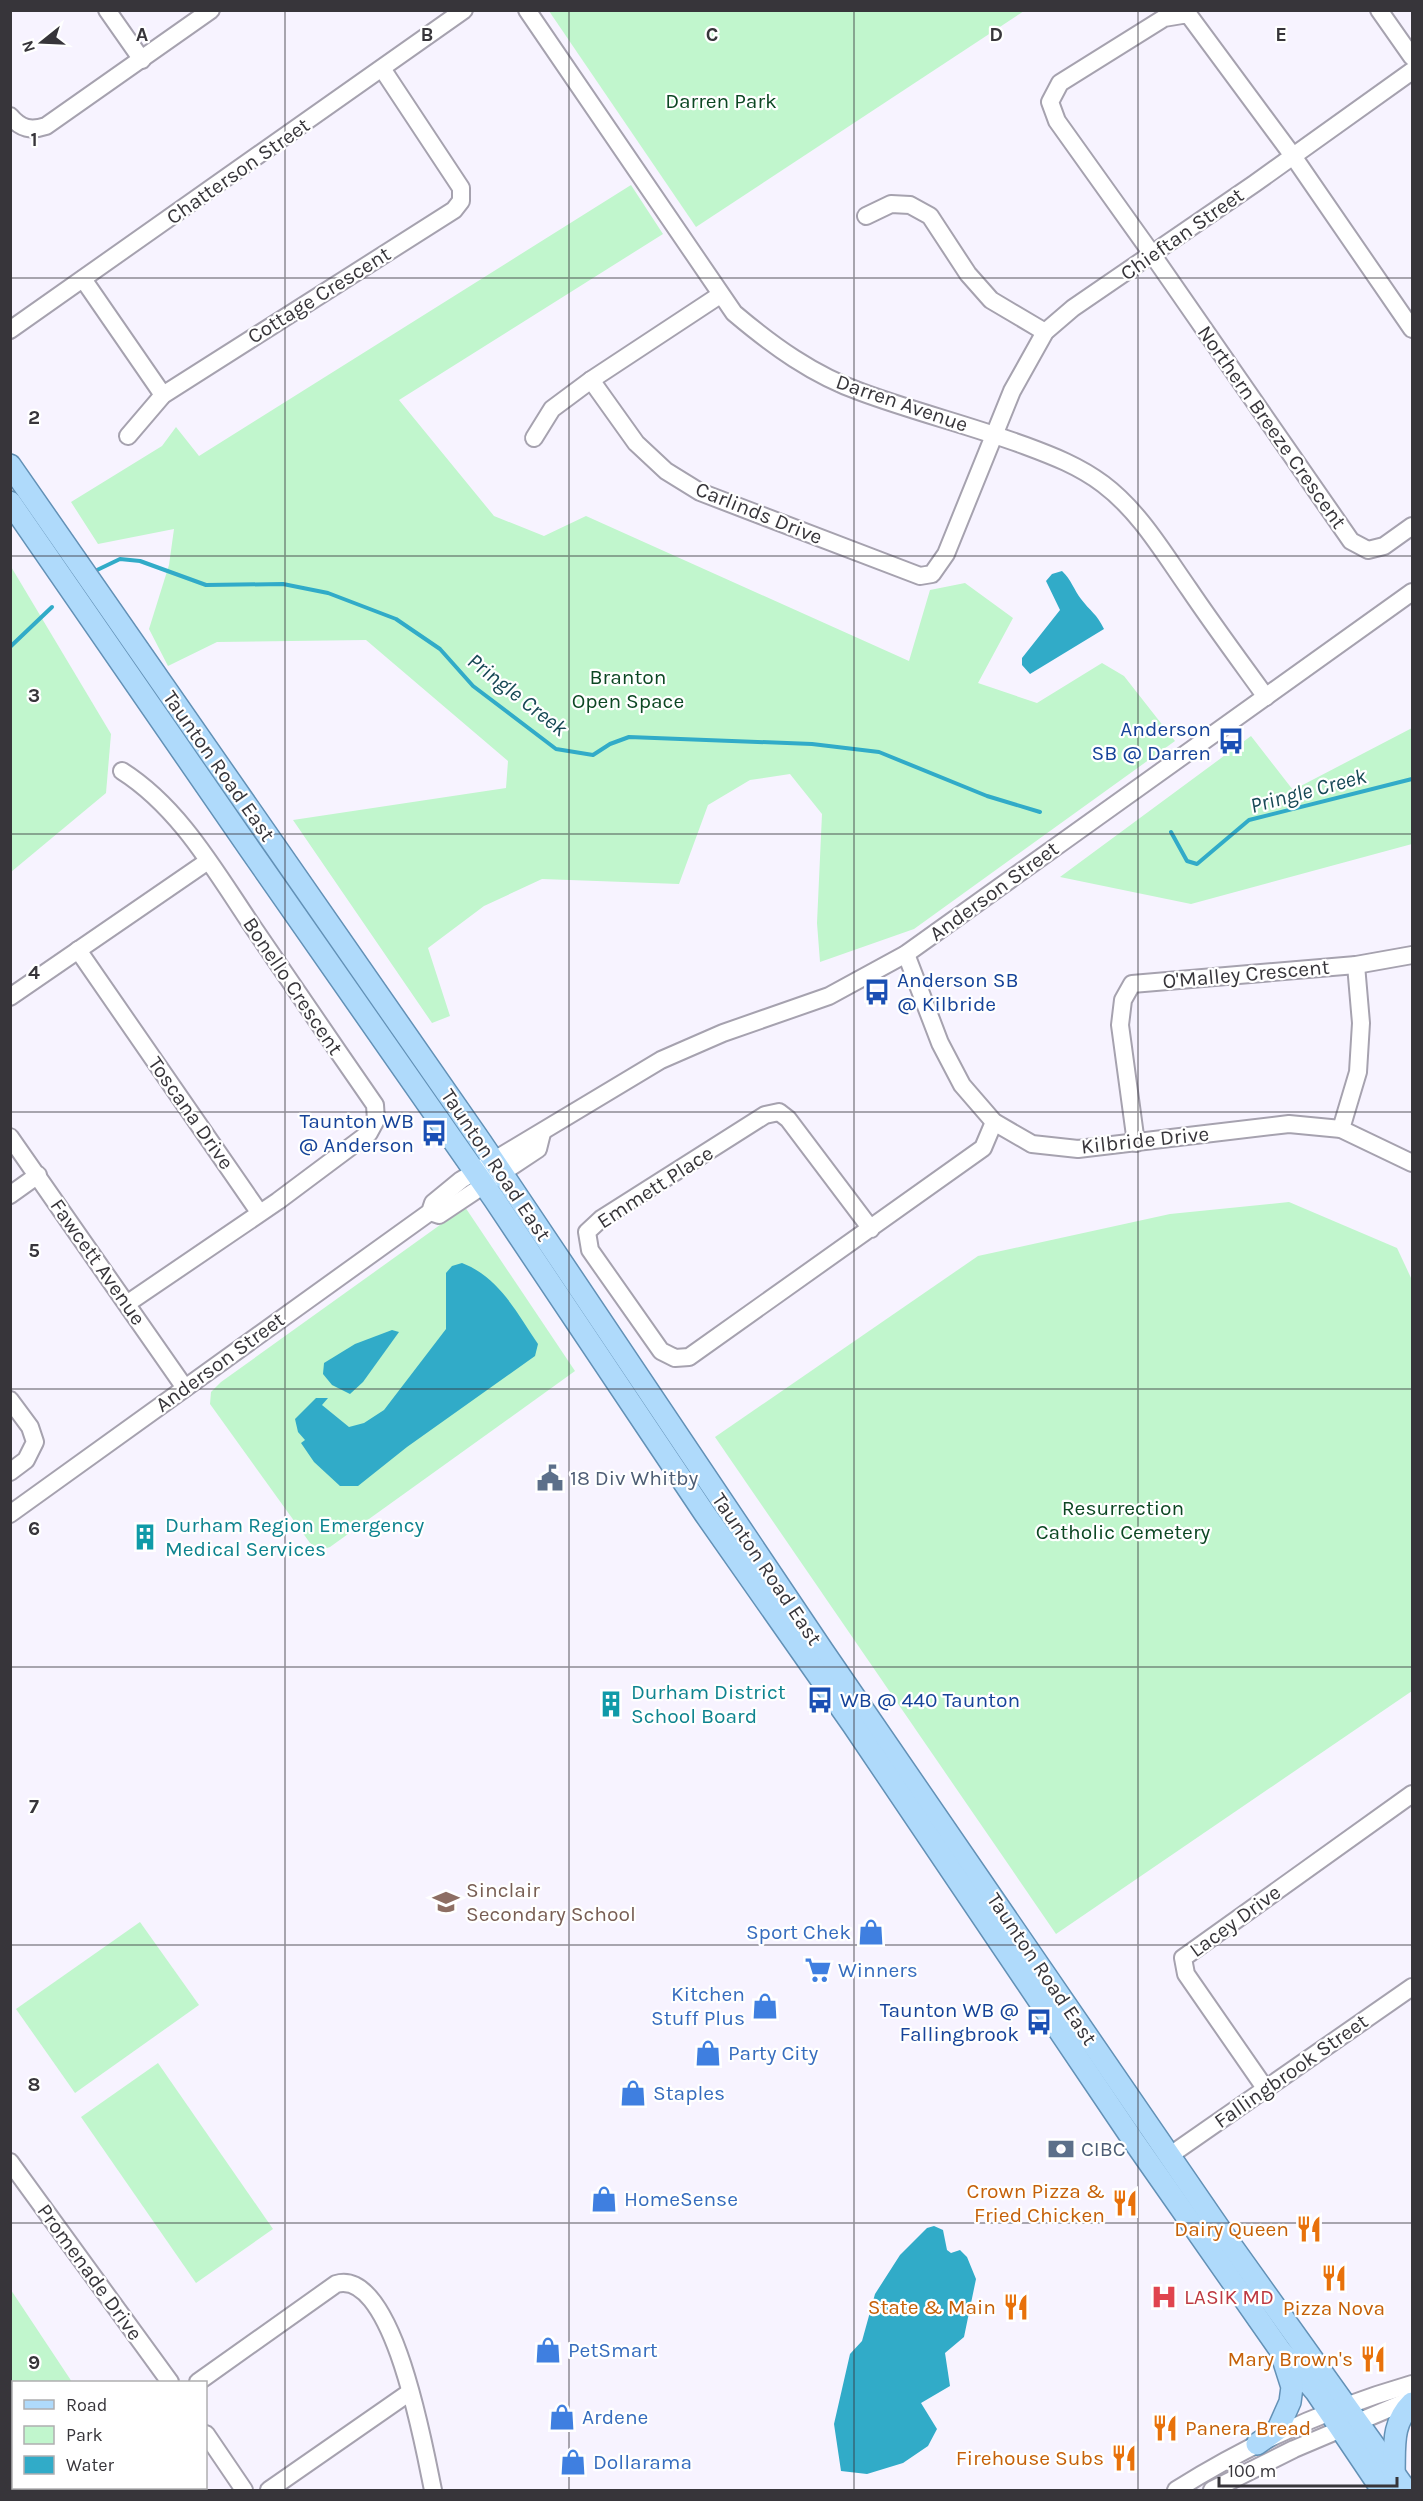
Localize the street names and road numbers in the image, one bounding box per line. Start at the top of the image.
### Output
street label: Chatterson Street [162,113,314,229]
street label: Chieftan Street [1116,183,1248,285]
street label: Cottage Crescent [243,241,395,349]
street label: Northern Breeze Crescent [1193,321,1351,533]
street label: Darren Avenue [833,369,971,437]
street label: Carlinds Drive [692,477,826,549]
street label: Taunton Road East [158,686,280,846]
street label: Anderson Street [925,836,1063,946]
street label: Bonello Crescent [238,913,348,1059]
street label: O'Malley Crescent [1162,955,1331,993]
street label: Toscana Drive [143,1052,239,1174]
street label: Taunton Road East [436,1084,556,1246]
street label: Kilbride Drive [1080,1121,1210,1159]
street label: Emmett Place [593,1141,717,1233]
street label: Fawcett Avenue [45,1194,151,1330]
street label: Anderson Street [151,1307,289,1417]
street label: Taunton Road East [707,1488,827,1650]
street label: Lacey Drive [1185,1880,1285,1962]
street label: Taunton Road East [982,1888,1102,2050]
street label: Fallingbrook Street [1210,2009,1373,2133]
street label: Promenade Drive [32,2199,148,2345]

